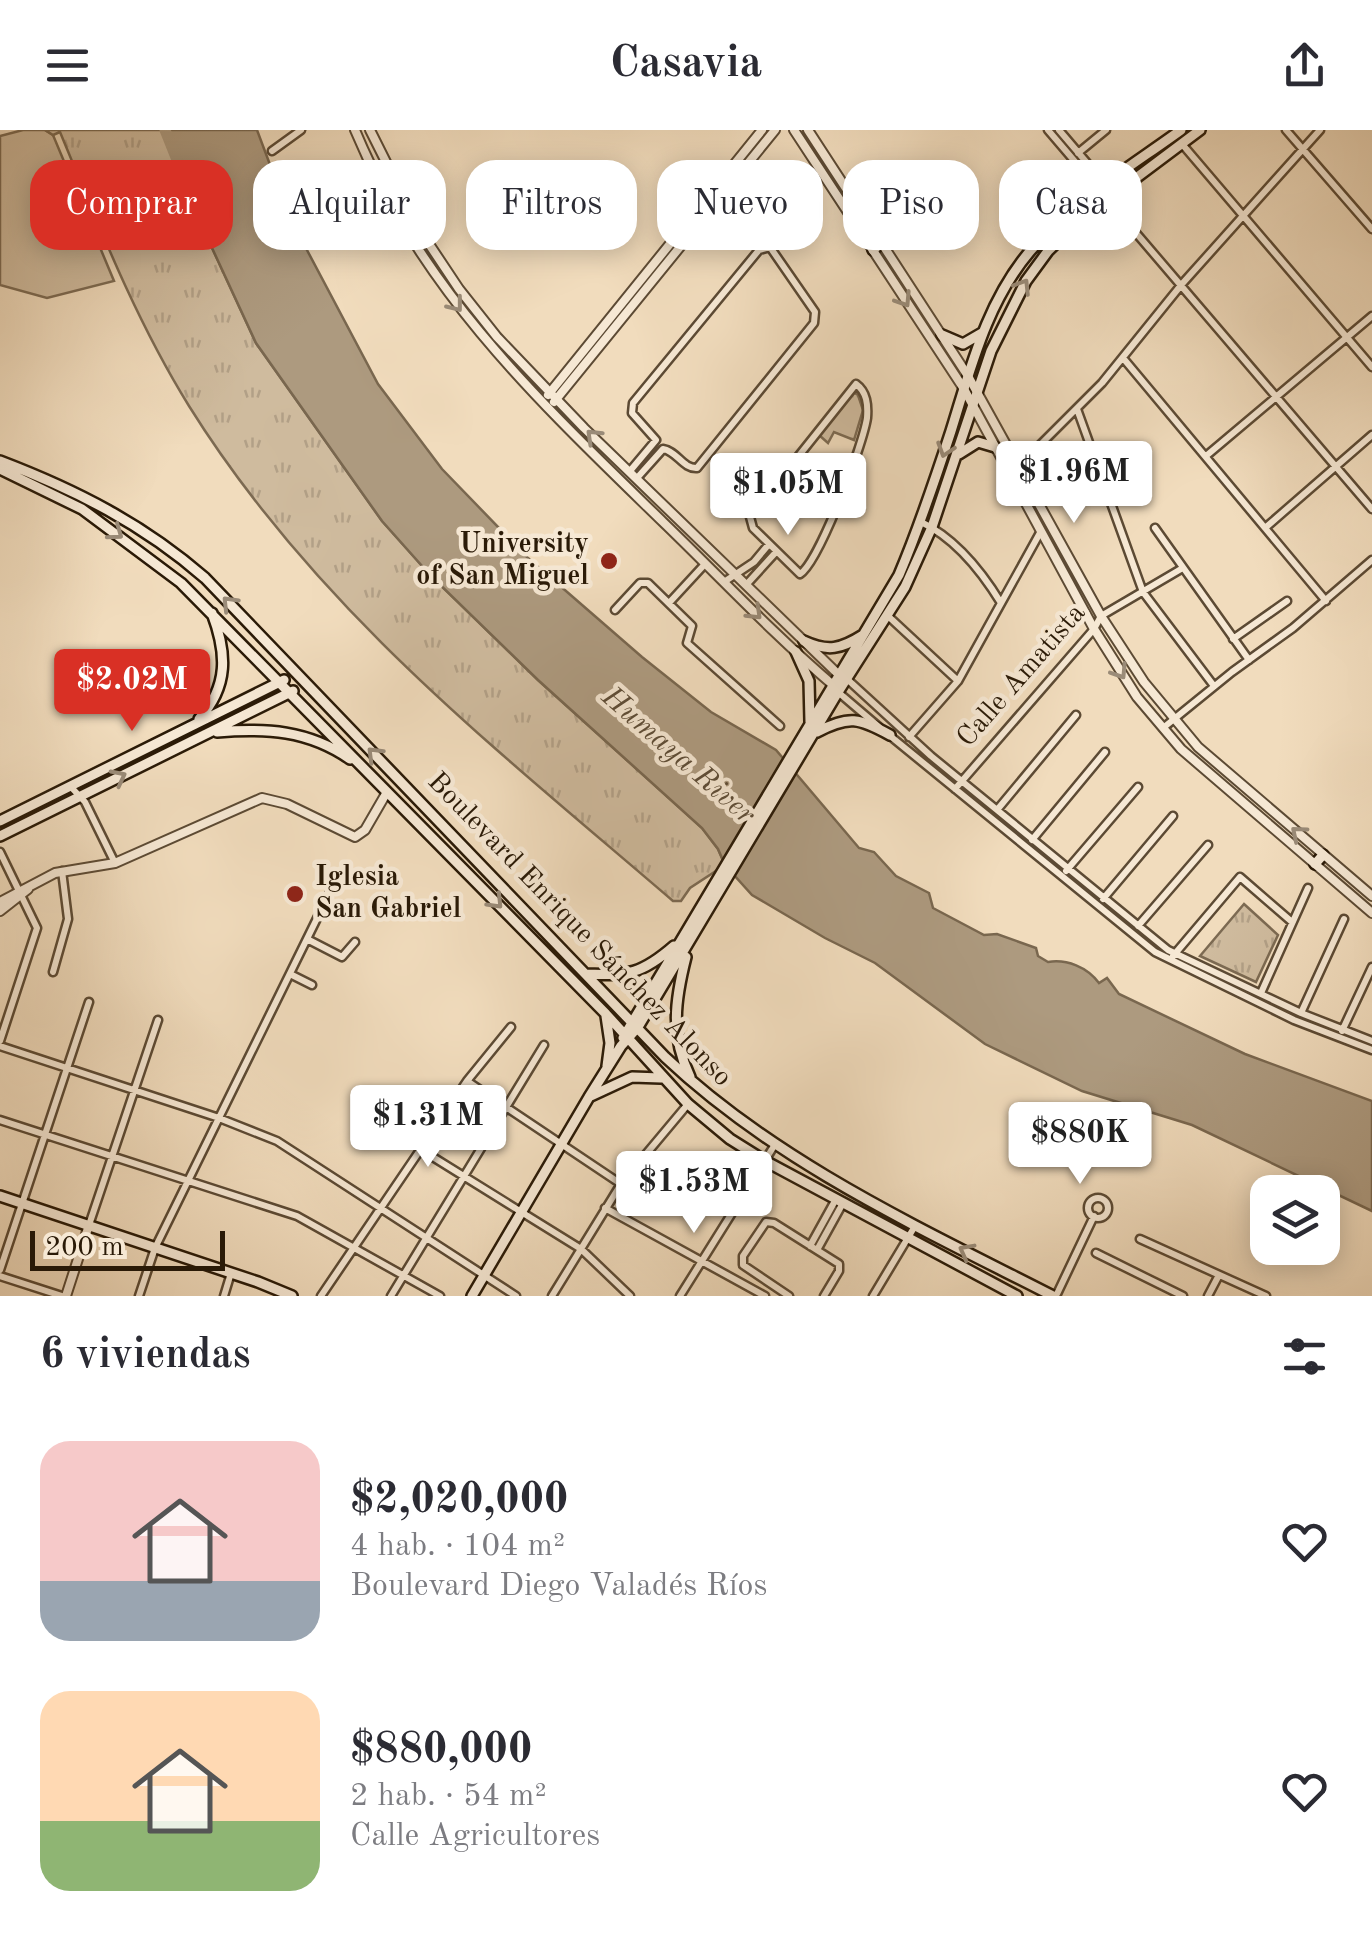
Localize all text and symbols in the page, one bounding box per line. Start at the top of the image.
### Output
icon: menu [40,38,95,93]
icon: share [1277,38,1332,93]
text: Casavia [610,42,762,87]
chip: Comprar [30,160,233,250]
chip: Alquilar [253,160,446,250]
chip: Filtros [466,160,637,250]
chip: Nuevo [657,160,823,250]
chip: Piso [843,160,979,250]
chip: Casa [999,160,1142,250]
one-way arrow [1011,279,1030,297]
one-way arrow [892,289,911,307]
one-way arrow [444,294,462,312]
one-way arrow [587,430,605,448]
one-way arrow [936,441,956,458]
pin: $1.96M [993,441,1155,526]
pin: $1.05M [707,453,869,538]
text: $1.96M [1018,457,1130,489]
text: $1.05M [732,469,844,501]
one-way arrow [105,521,123,538]
place label: University of San Miguel [416,531,589,591]
marker: University of San Miguel [598,550,620,572]
one-way arrow [223,596,241,614]
street label: Calle Amatista [953,599,1091,753]
one-way arrow [744,601,762,619]
pin: $2.02M [51,649,213,734]
one-way arrow [1107,661,1126,679]
text: $2.02M [76,665,188,697]
water label: Humaya River [595,681,761,831]
one-way arrow [368,748,386,766]
street label: Boulevard Enrique Sánchez Alonso [422,768,736,1092]
one-way arrow [108,770,126,789]
one-way arrow [1291,827,1309,845]
place label: Iglesia San Gabriel [315,864,462,924]
marker: Iglesia San Gabriel [284,883,306,905]
one-way arrow [484,891,502,909]
pin: $1.31M [347,1085,509,1170]
text: $1.31M [372,1101,484,1133]
pin: $880K [1010,1102,1150,1187]
text: $880K [1031,1118,1129,1150]
pin: $1.53M [613,1151,775,1236]
text: $1.53M [638,1167,750,1199]
map controls [1250,1175,1340,1265]
button: layers [1250,1175,1340,1265]
scale bar [30,1226,225,1270]
text: 200 m [45,1234,124,1262]
one-way arrow [958,1244,976,1264]
icon: filters [1277,1329,1332,1384]
text: 6 viviendas [40,1335,251,1377]
text: $2,020,000 [350,1480,568,1522]
icon: home [120,1481,240,1601]
icon: heart [1277,1514,1332,1569]
text: 4 hab. · 104 m² [350,1531,565,1563]
text: Boulevard Diego Valadés Ríos [350,1571,767,1603]
text: $880,000 [350,1730,532,1772]
icon: home [120,1731,240,1851]
icon: heart [1277,1764,1332,1819]
text: 2 hab. · 54 m² [350,1781,547,1813]
text: Calle Agricultores [350,1821,600,1853]

